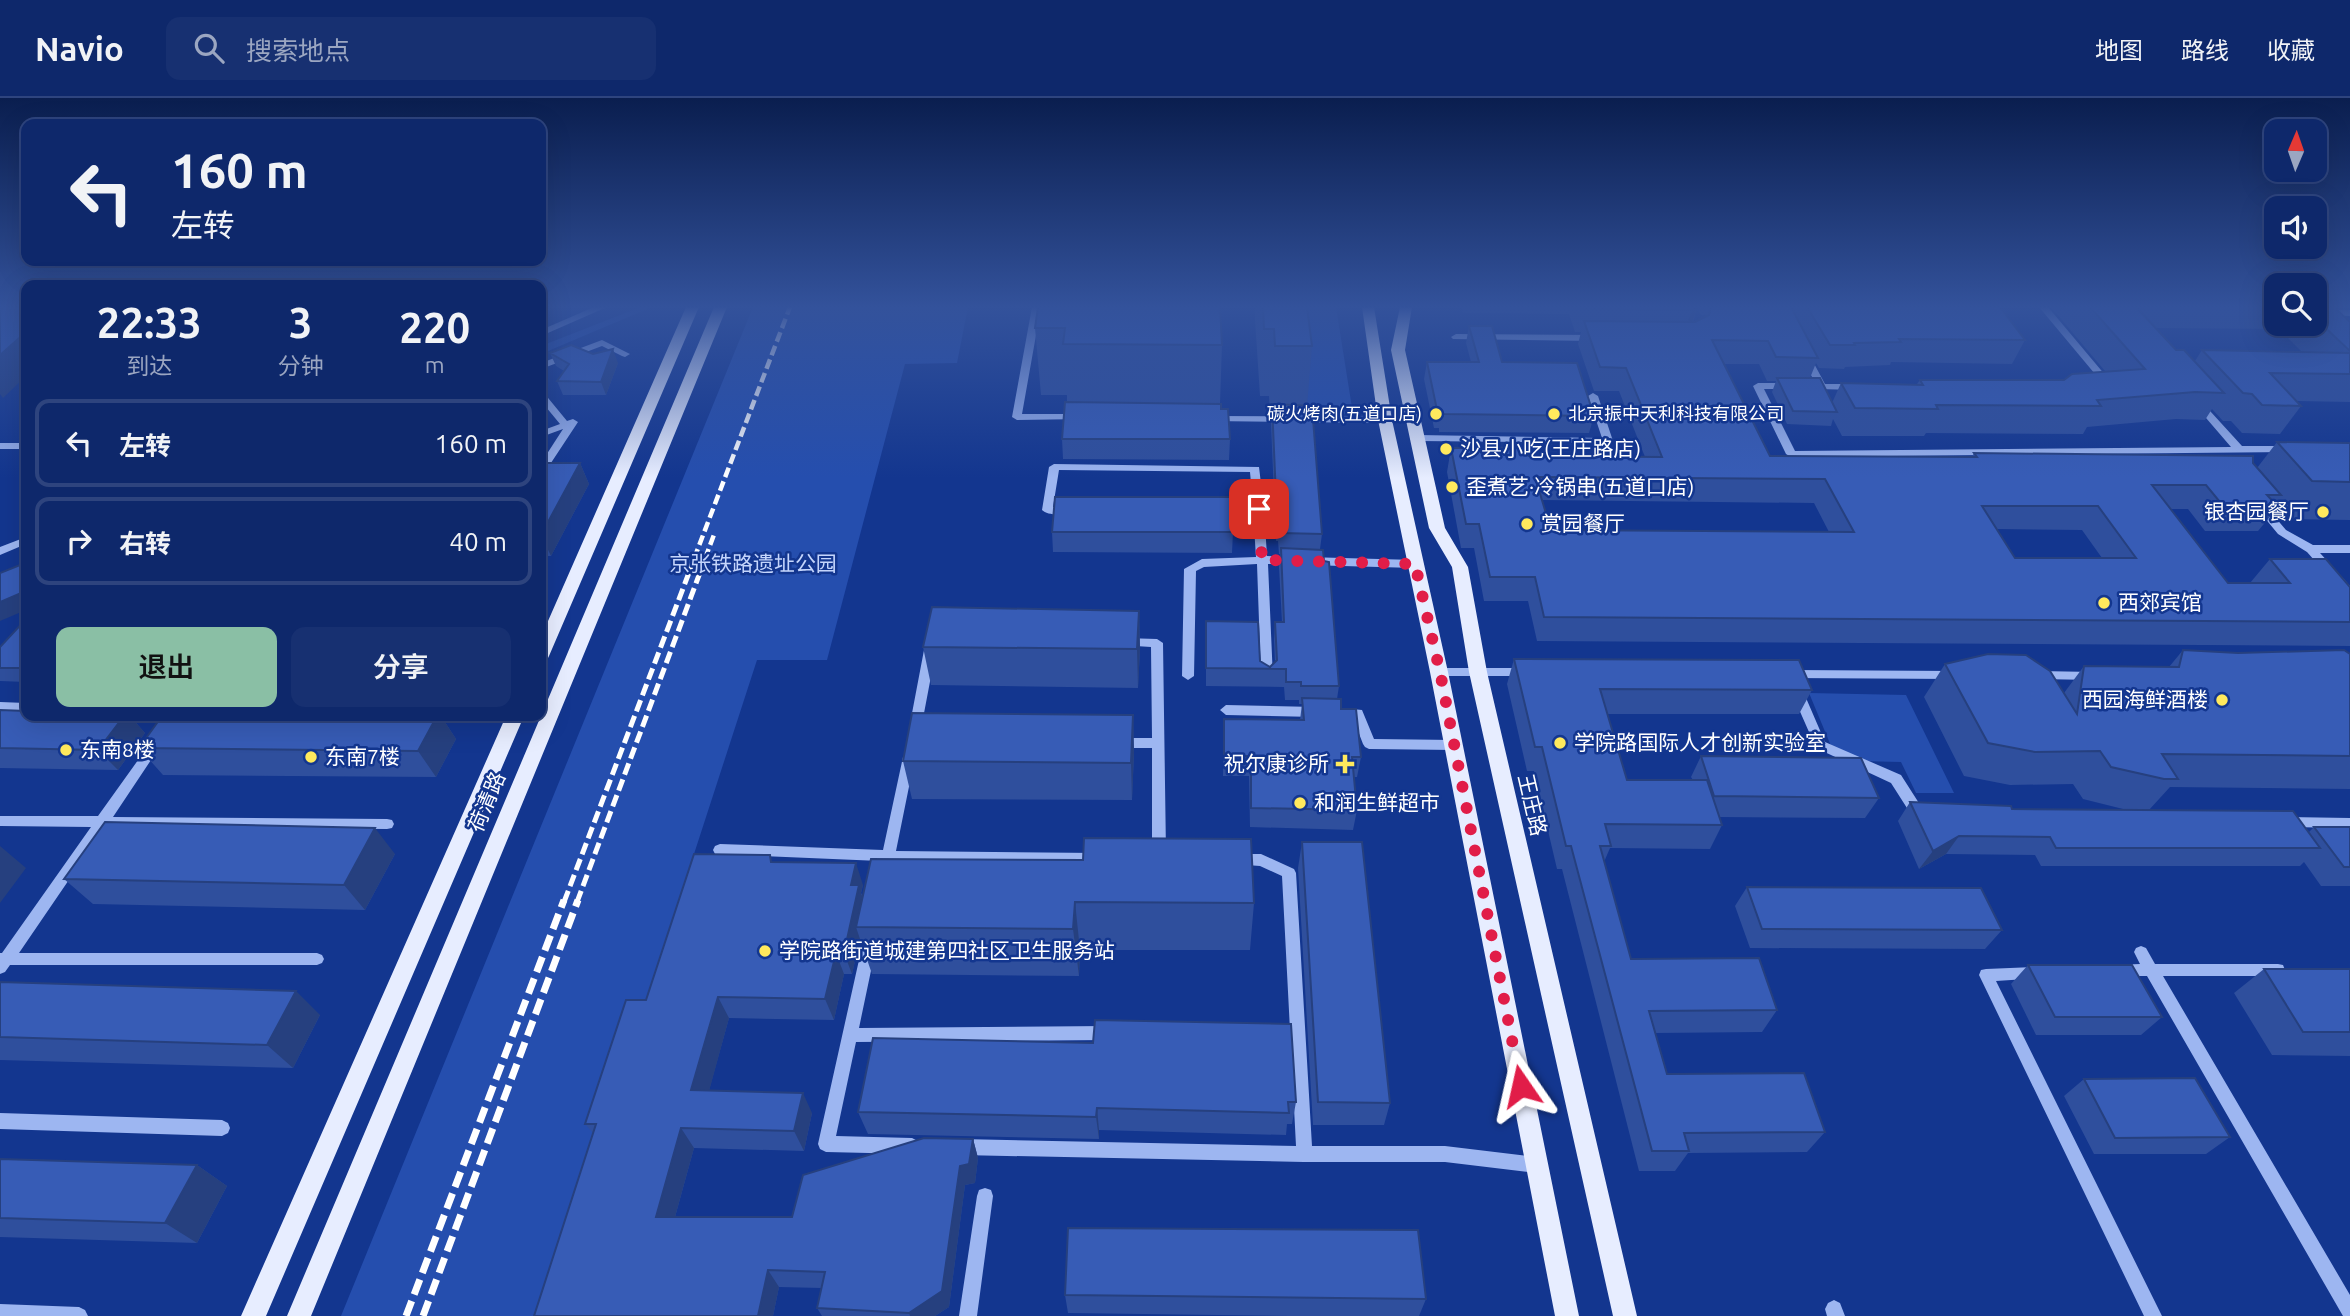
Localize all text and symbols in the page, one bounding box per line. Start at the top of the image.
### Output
search box [166,17,656,80]
icon: search [190,29,228,67]
text: Navio [35,30,124,67]
text: 搜索地点 [246,36,350,65]
text: 地图 [2095,37,2143,64]
text: 路线 [2181,37,2229,64]
text: 收藏 [2267,37,2315,64]
north arrow [2264,119,2328,182]
map controls [2264,119,2327,336]
text: 160 m [171,142,308,197]
icon: left [56,147,147,238]
button: sound [2264,196,2327,259]
text: 左转 [171,207,235,243]
button: search [2264,273,2327,336]
text: 22:33 [97,299,202,346]
text: 3 [289,299,312,346]
text: 220 [399,304,470,351]
text: m [425,352,445,377]
text: 到达 [126,353,172,378]
text: 分钟 [278,353,324,378]
place label: 碳火烤肉(五道口店) [1267,403,1422,424]
place label: 北京振中天利科技有限公司 [1568,403,1784,423]
marker: 碳火烤肉(五道口店) [1428,406,1444,422]
marker: 北京振中天利科技有限公司 [1546,406,1562,422]
icon: left [60,424,98,462]
text: 160 m [435,429,507,458]
text: 左转 [119,431,171,460]
place label: 沙县小吃(王庄路店) [1460,436,1641,460]
marker: 沙县小吃(王庄路店) [1438,441,1454,457]
place label: 歪煮艺·冷锅串(五道口店) [1466,474,1694,498]
pin [1229,479,1289,539]
marker: 歪煮艺·冷锅串(五道口店) [1444,479,1460,495]
icon: arrive [1240,490,1278,528]
place label: 银杏园餐厅 [2204,499,2309,523]
marker: 银杏园餐厅 [2315,504,2331,520]
place label: 赏园餐厅 [1541,511,1625,535]
marker: 赏园餐厅 [1519,516,1535,532]
icon: right [60,522,98,560]
text: 40 m [449,527,507,556]
text: 右转 [119,529,171,558]
park label: 京张铁路遗址公园 [669,551,837,575]
place label: 西郊宾馆 [2118,590,2202,614]
marker: 西郊宾馆 [2096,595,2112,611]
button: 退出 [56,627,277,707]
button: 分享 [291,627,511,707]
place label: 西园海鲜酒楼 [2082,687,2208,711]
marker: 西园海鲜酒楼 [2214,692,2230,708]
place label: 学院路国际人才创新实验室 [1574,730,1826,754]
marker: 学院路国际人才创新实验室 [1552,735,1568,751]
place label: 东南8楼 [80,737,155,761]
marker: 东南8楼 [58,742,74,758]
place label: 东南7楼 [325,744,400,768]
marker: 东南7楼 [303,749,319,765]
place label: 祝尔康诊所 [1224,751,1329,775]
marker: 祝尔康诊所 [1335,754,1355,774]
street label: 荷清路 [463,768,509,835]
street label: 王庄路 [1514,771,1552,838]
place label: 和润生鲜超市 [1314,790,1440,814]
marker: 和润生鲜超市 [1292,795,1308,811]
place label: 学院路街道城建第四社区卫生服务站 [779,938,1115,962]
marker: 学院路街道城建第四社区卫生服务站 [757,943,773,959]
position arrow [1484,1049,1558,1123]

